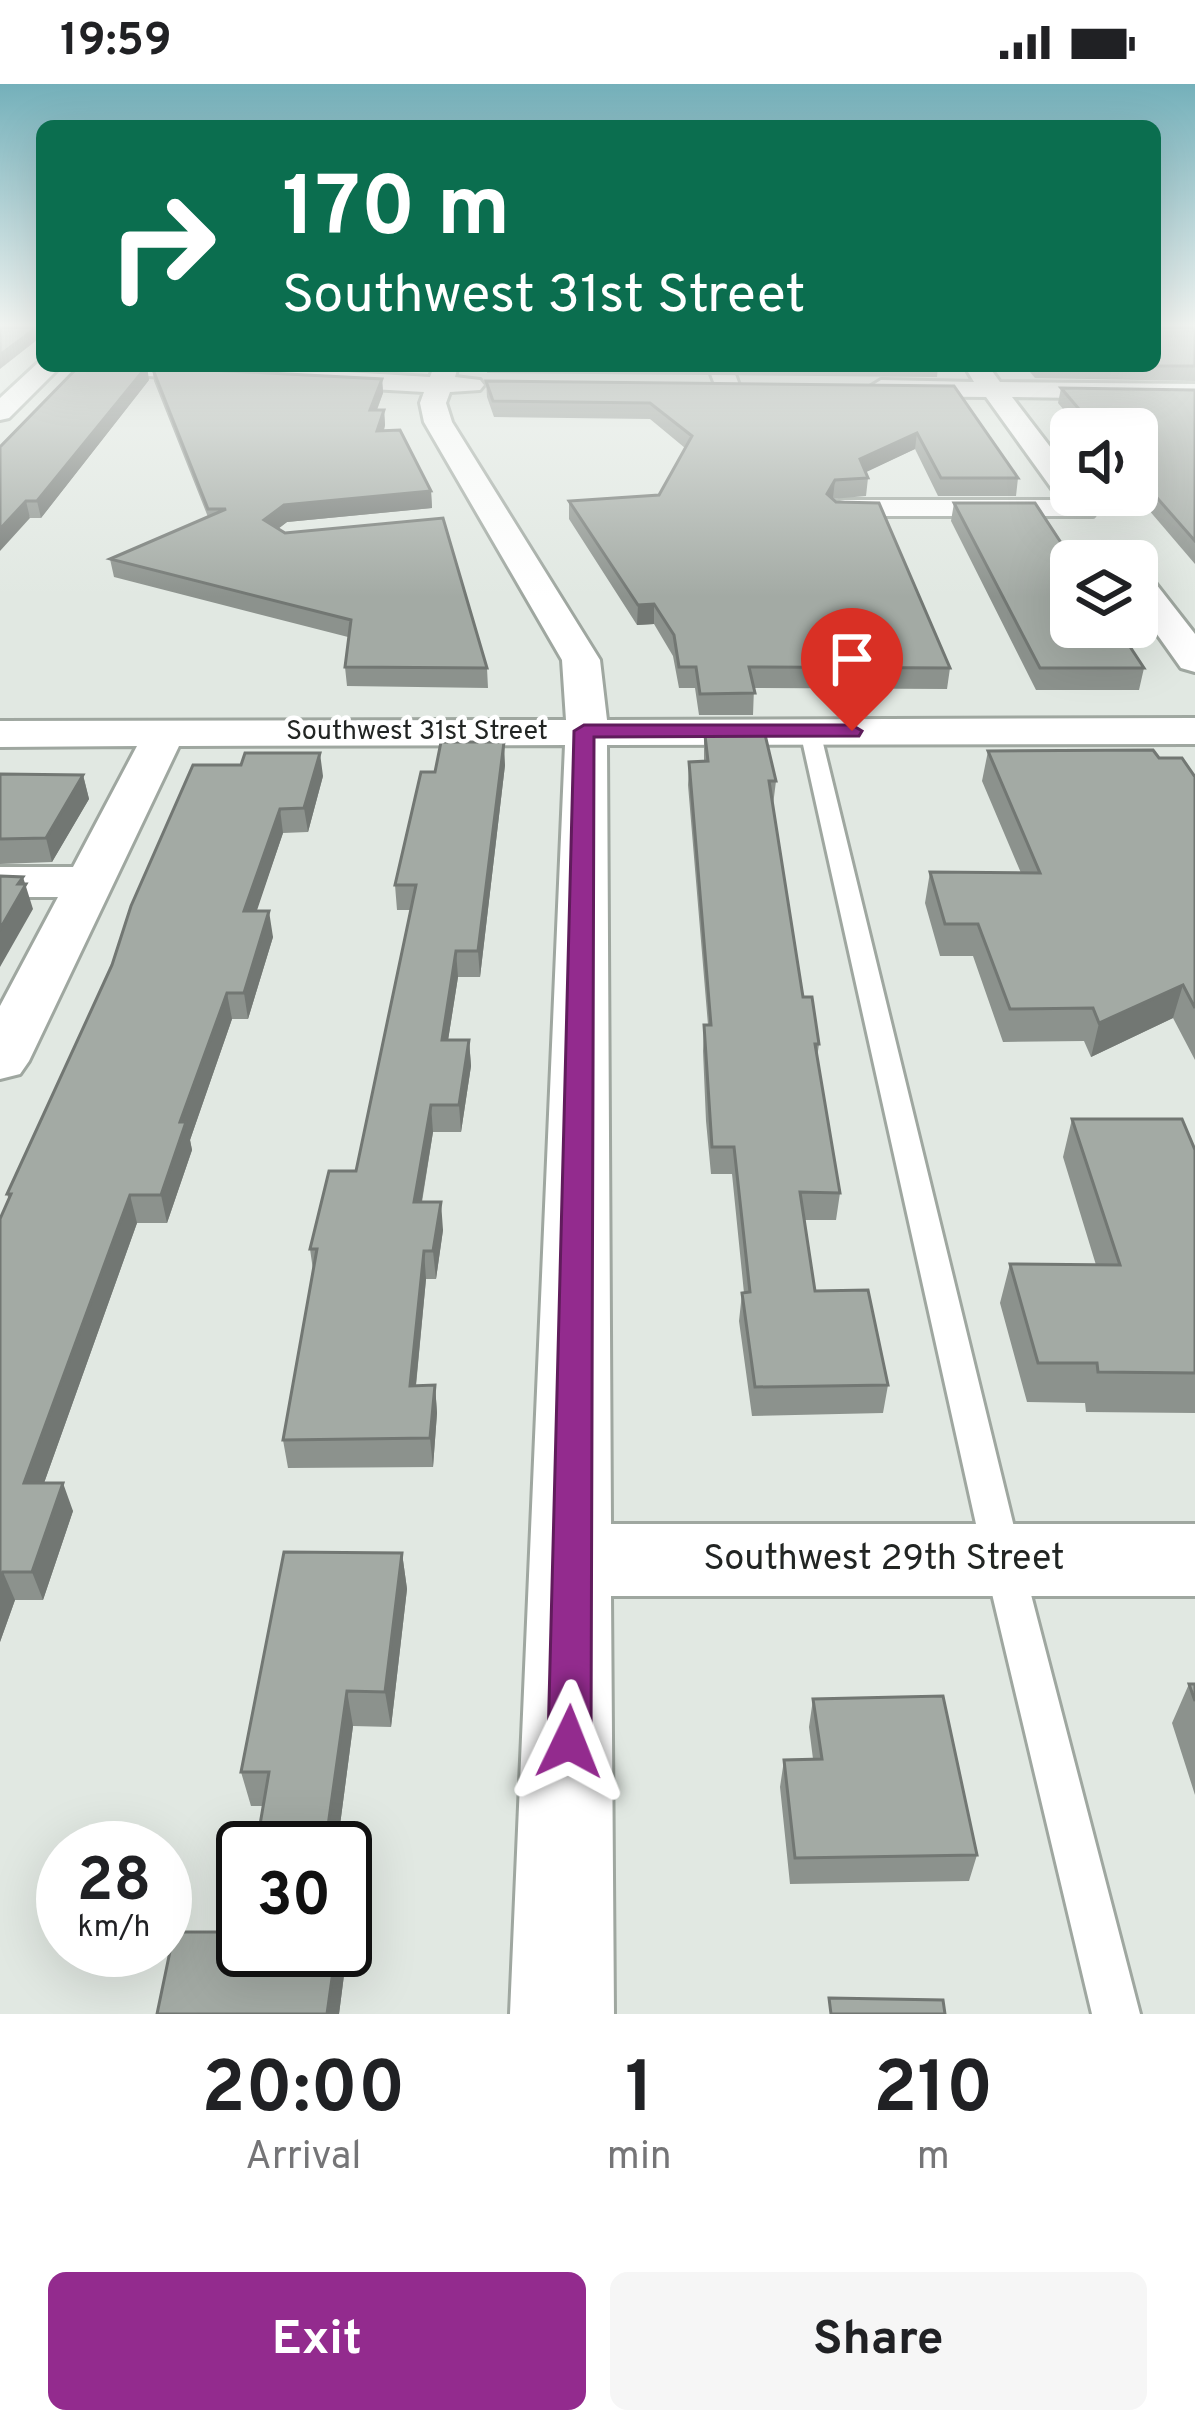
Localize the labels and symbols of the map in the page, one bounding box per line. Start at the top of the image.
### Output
pin [801,608,903,731]
street label: Southwest 31st Street [286,715,548,749]
street label: Southwest 29th Street [703,1537,1065,1583]
position arrow [506,1679,632,1805]
speed limit sign: 30 [216,1821,372,1977]

